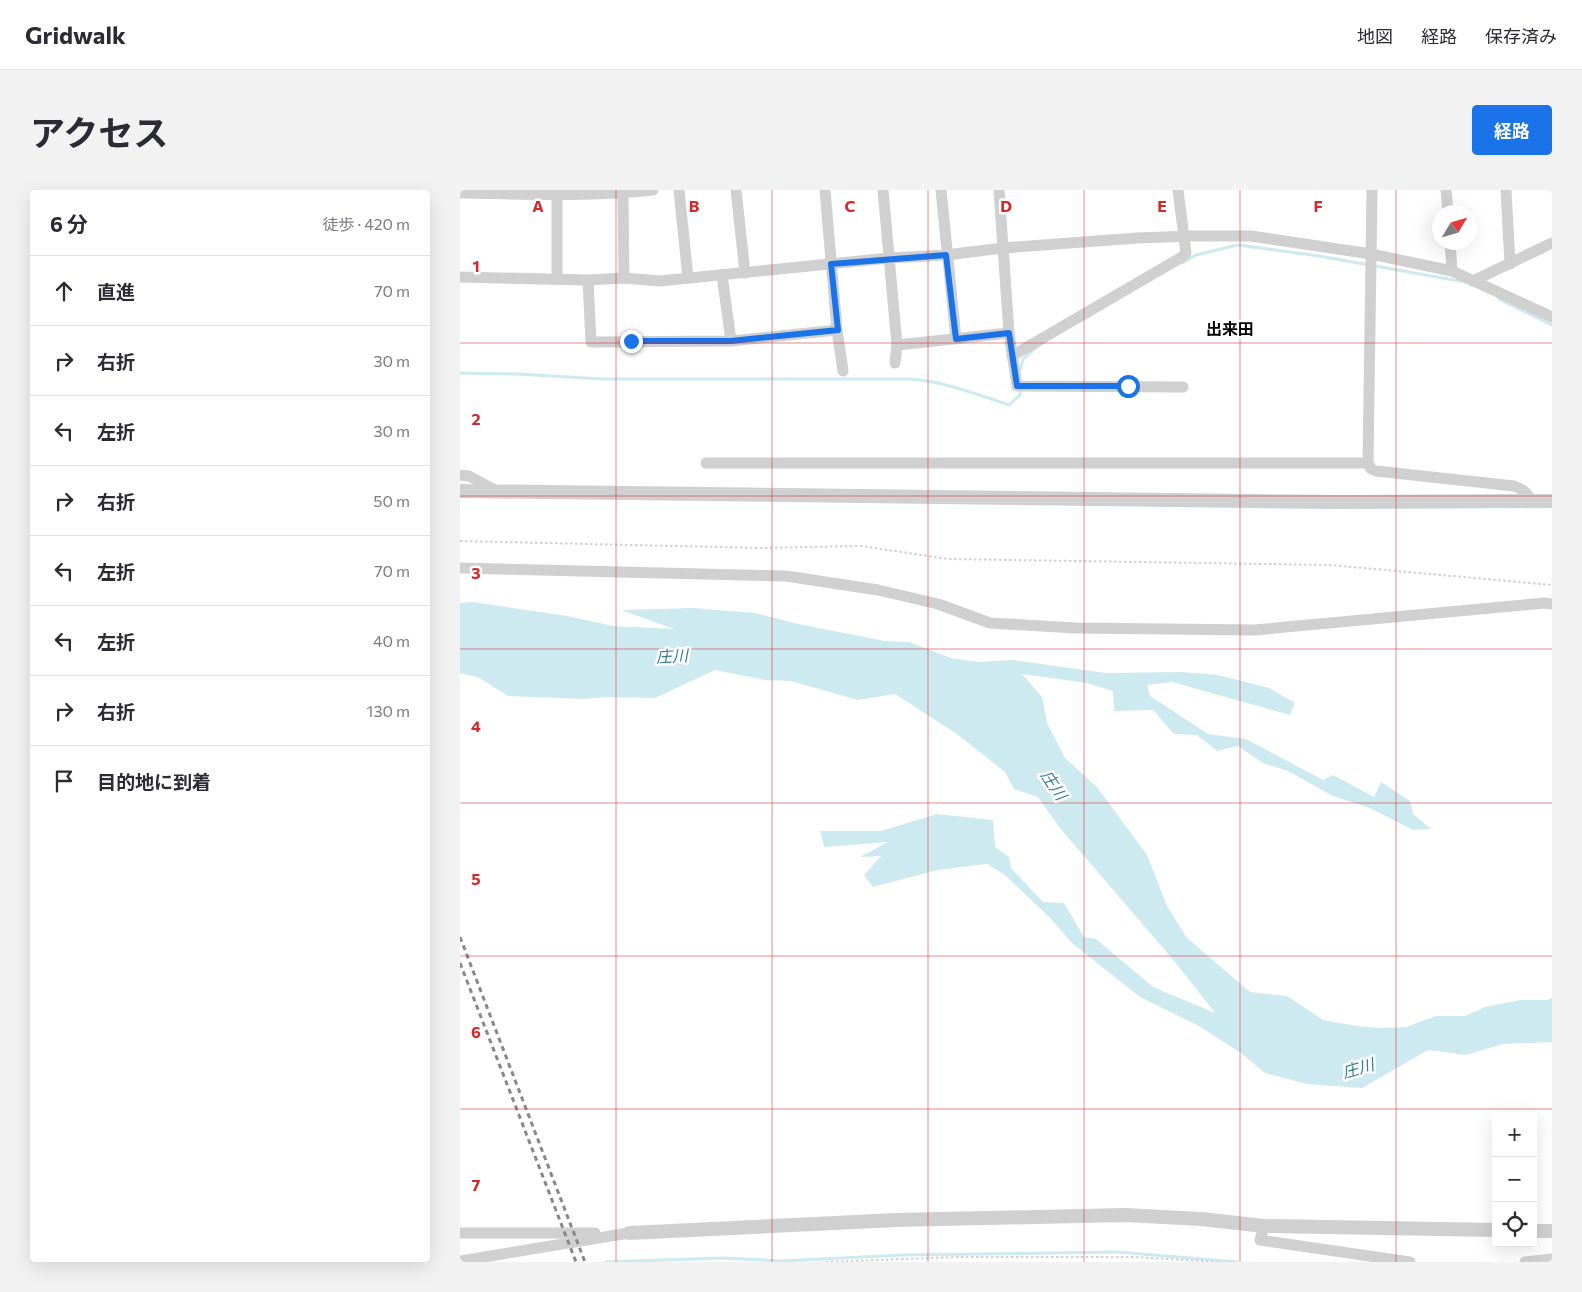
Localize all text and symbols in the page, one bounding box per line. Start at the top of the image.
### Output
text: Gridwalk [25,20,126,49]
text: 地図 [1357,25,1393,47]
text: 経路 [1421,25,1457,47]
text: 保存済み [1485,25,1557,47]
button: 経路 [1472,105,1552,155]
text: アクセス [30,110,168,153]
text: A [532,196,544,215]
text: B [689,196,700,215]
text: C [845,196,856,215]
text: D [1000,196,1012,215]
text: E [1157,196,1167,215]
text: F [1313,196,1323,215]
north arrow [1432,205,1477,250]
text: 6 分 [50,211,88,236]
text: 徒歩 · 420 m [322,214,410,233]
text: 1 [472,256,480,275]
icon: ahead [50,277,78,305]
text: 直進 [97,280,135,303]
text: 70 m [374,281,410,300]
district label: 出来田 [1206,319,1254,338]
route end [620,330,643,353]
icon: right [50,347,78,375]
text: 右折 [97,350,135,373]
text: 30 m [373,351,410,370]
route start [1117,375,1140,398]
text: 2 [471,409,481,428]
icon: left [50,417,78,445]
text: 左折 [97,420,135,443]
text: 30 m [373,421,410,440]
icon: right [50,487,78,515]
text: 右折 [97,490,135,513]
text: 50 m [373,491,410,510]
icon: left [50,557,78,585]
text: 左折 [97,560,135,583]
text: 70 m [374,561,410,580]
text: 3 [471,563,481,582]
icon: left [50,627,78,655]
text: 左折 [97,630,135,653]
text: 40 m [373,631,410,650]
water label: 庄川 [655,645,690,666]
icon: right [50,697,78,725]
text: 右折 [97,700,135,723]
text: 130 m [367,701,410,720]
text: 4 [471,716,481,735]
water label: 庄川 [1038,766,1072,805]
icon: arrive [50,767,78,795]
text: 目的地に到着 [97,770,211,793]
text: 5 [471,869,481,888]
text: 6 [471,1022,481,1041]
water label: 庄川 [1340,1053,1378,1081]
map controls [1492,1112,1537,1247]
button: + [1492,1112,1537,1157]
button: − [1492,1157,1537,1202]
text: 7 [472,1175,481,1194]
button: locate [1492,1202,1537,1247]

